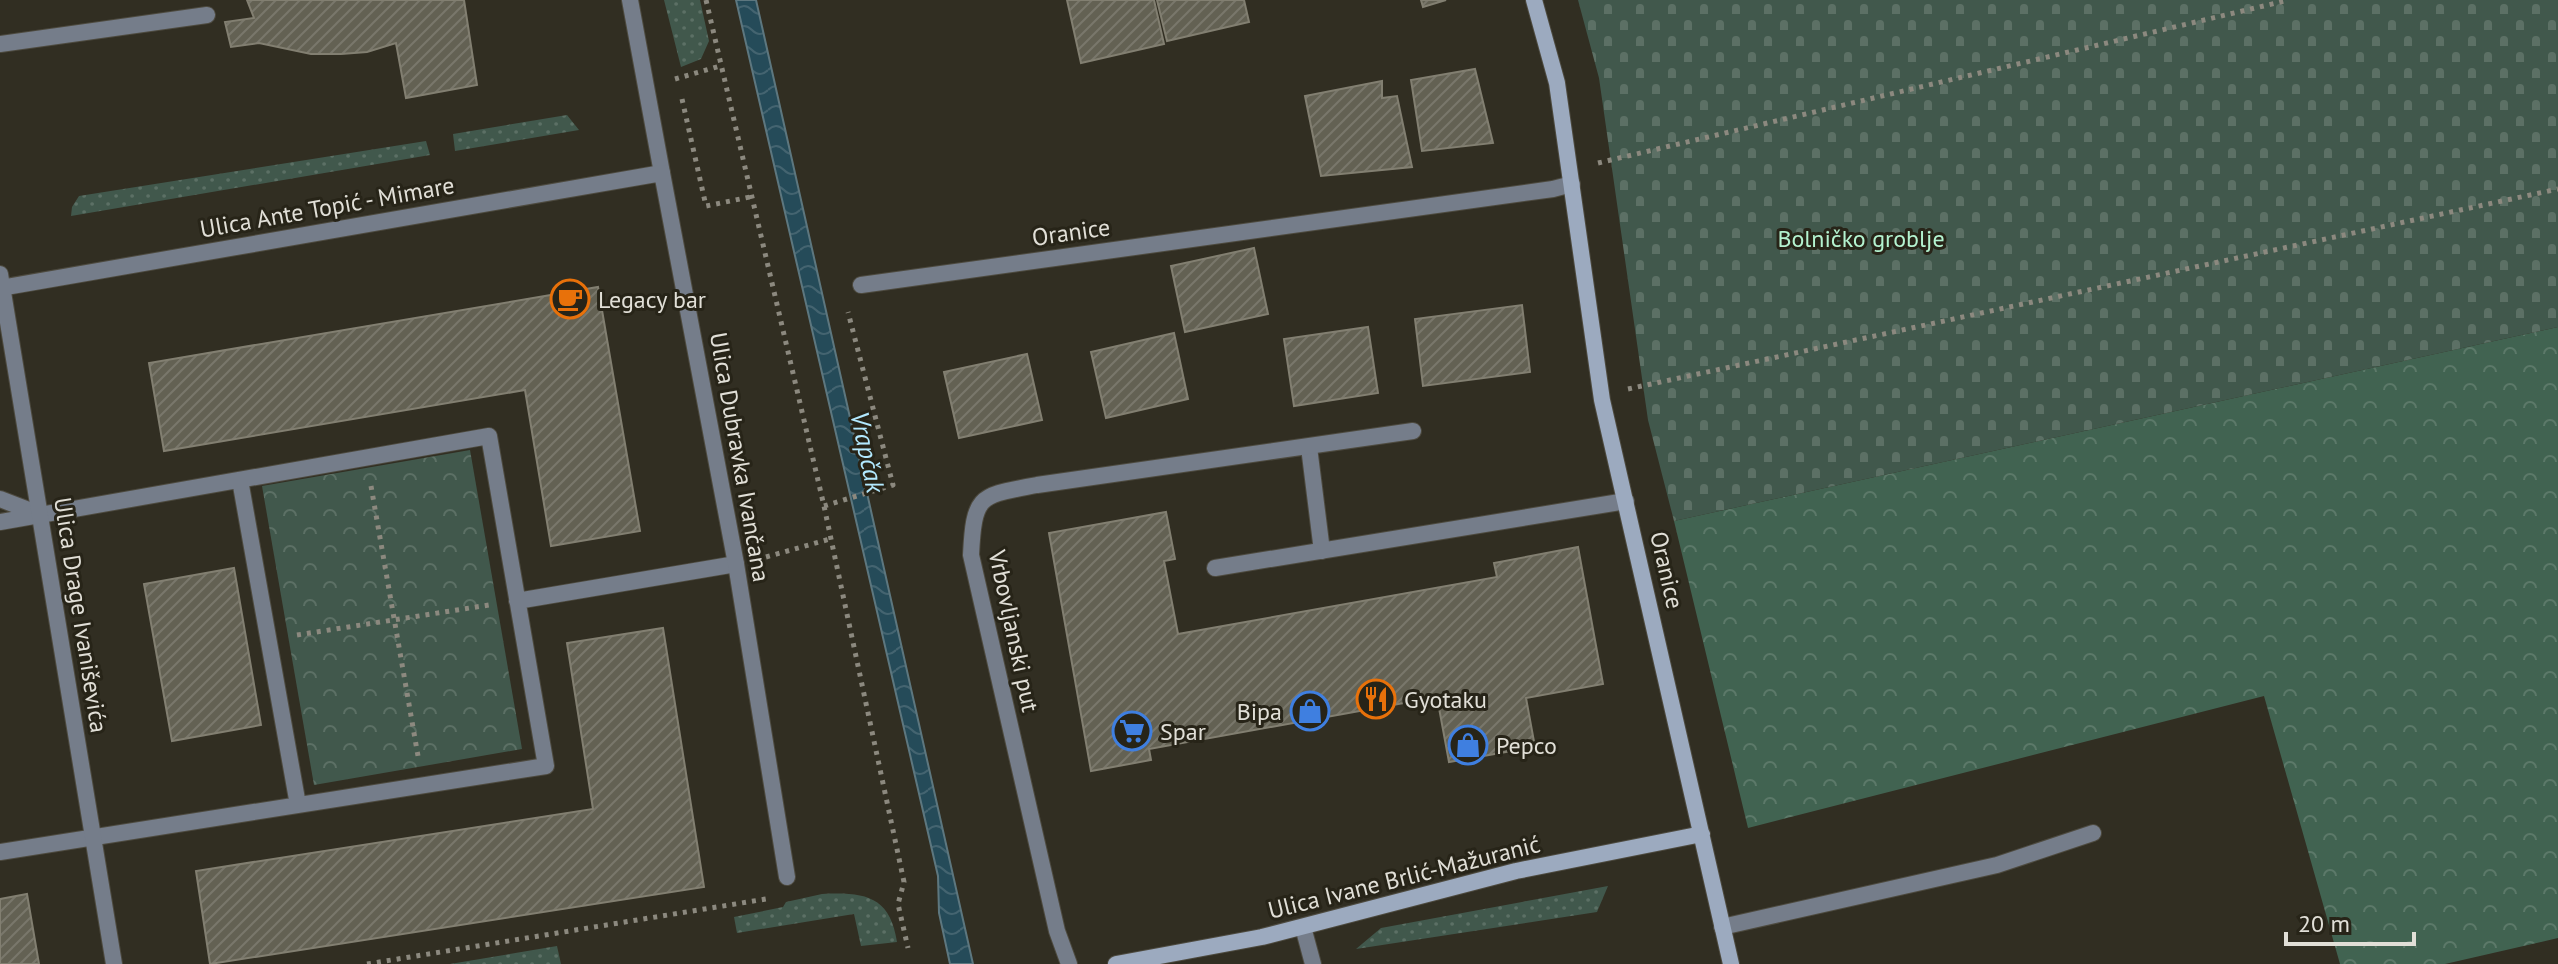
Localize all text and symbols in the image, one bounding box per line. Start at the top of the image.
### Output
street label: Ulica Ante Topić - Mimare [197,169,457,245]
street label: Oranice [1030,211,1112,253]
park label: Bolničko groblje [1777,223,1945,254]
cafe icon: Legacy bar [549,278,591,320]
place label: Legacy bar [598,284,706,315]
street label: Ulica Dubravka Ivančana [703,330,777,584]
water label: Vrapčak [843,408,893,497]
street label: Ulica Drage Ivaniševića [47,495,115,735]
street label: Oranice [1643,528,1691,612]
street label: Vrbovljanski put [982,546,1046,715]
restaurant icon: Gyotaku [1355,678,1397,720]
place label: Gyotaku [1404,684,1487,715]
shop icon: Bipa [1289,690,1331,732]
place label: Bipa [1237,696,1282,727]
supermarket icon: Spar [1111,710,1153,752]
place label: Spar [1160,716,1206,747]
shop icon: Pepco [1447,724,1489,766]
place label: Pepco [1496,730,1557,761]
street label: Ulica Ivane Brlić-Mažuranić [1265,828,1543,926]
scale bar [2286,896,2414,946]
text: 20 m [2298,908,2350,939]

